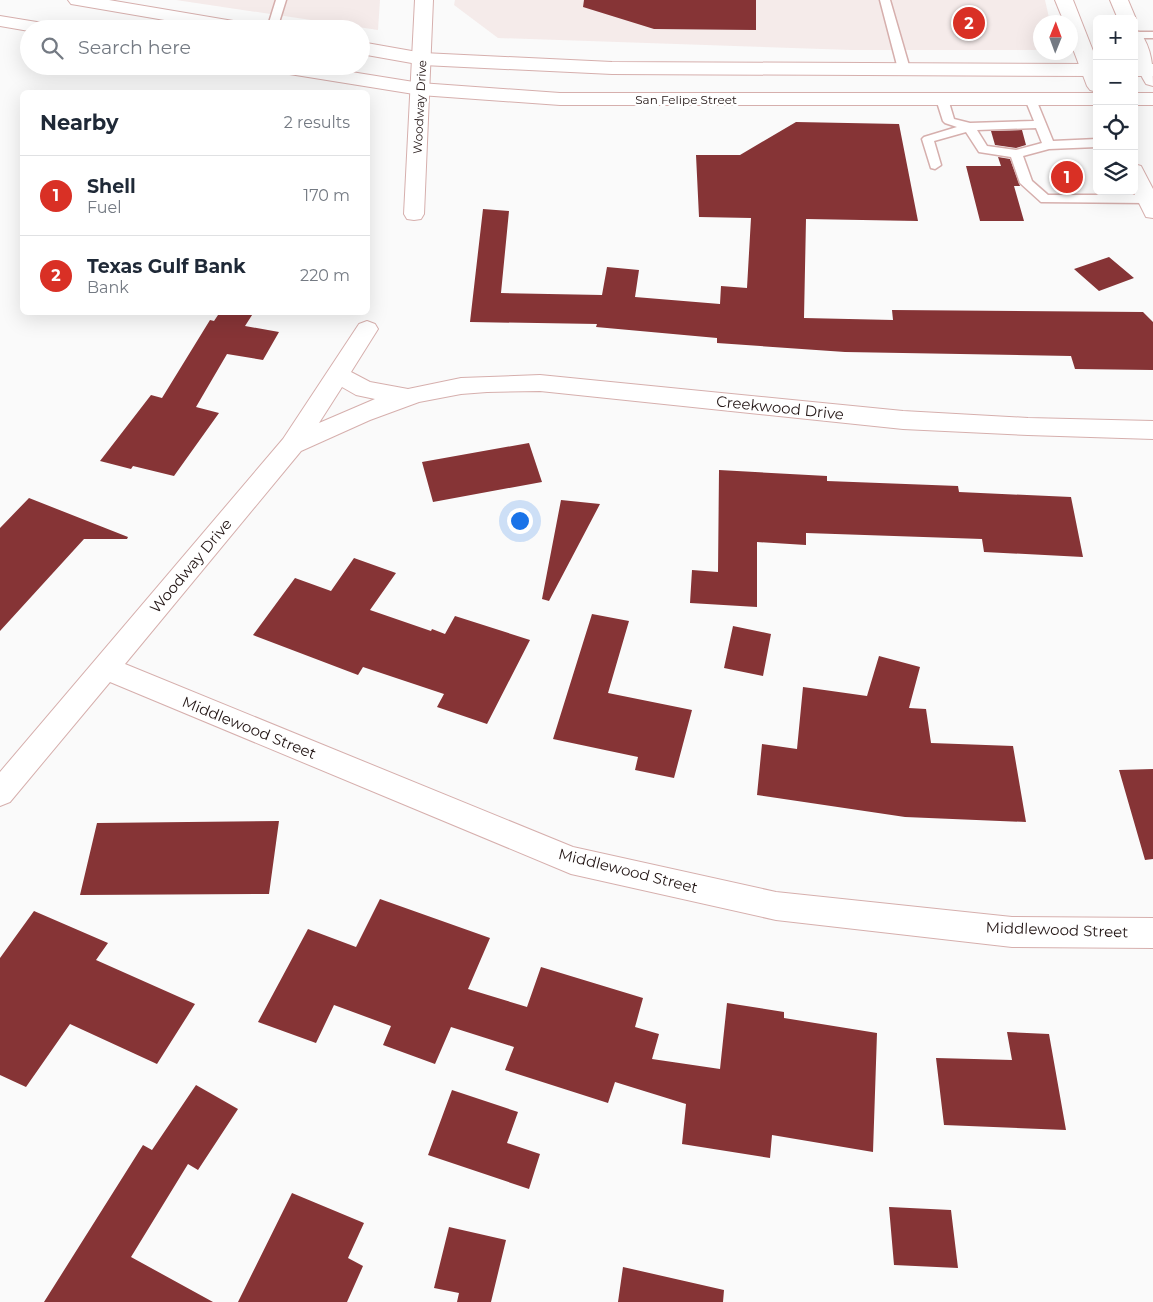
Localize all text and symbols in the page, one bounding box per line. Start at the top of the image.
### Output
pin: 2 [953,4,985,42]
north arrow [1033,15,1078,60]
map controls [1093,15,1138,195]
button: + [1093,15,1138,60]
search box [20,20,370,75]
icon: search [38,34,66,62]
text: Search here [78,36,191,59]
street label: Woodway Drive [410,60,429,154]
button: − [1093,60,1138,105]
street label: San Felipe Street [635,92,737,107]
button: locate [1093,105,1138,150]
text: Nearby [40,110,119,135]
text: 2 results [284,113,350,132]
button: layers [1093,150,1138,195]
pin: 1 [1051,158,1083,196]
text: Shell [87,175,136,198]
text: 1 [53,186,59,205]
text: 170 m [303,186,350,205]
text: Fuel [87,198,122,217]
text: Texas Gulf Bank [87,255,246,278]
text: 2 [51,266,61,285]
text: 220 m [300,266,350,285]
text: Bank [87,278,129,297]
street label: Creekwood Drive [715,391,845,424]
your location [507,508,533,534]
street label: Woodway Drive [146,515,236,617]
street label: Middlewood Street [179,692,319,763]
street label: Middlewood Street [557,844,700,897]
street label: Middlewood Street [985,918,1129,941]

